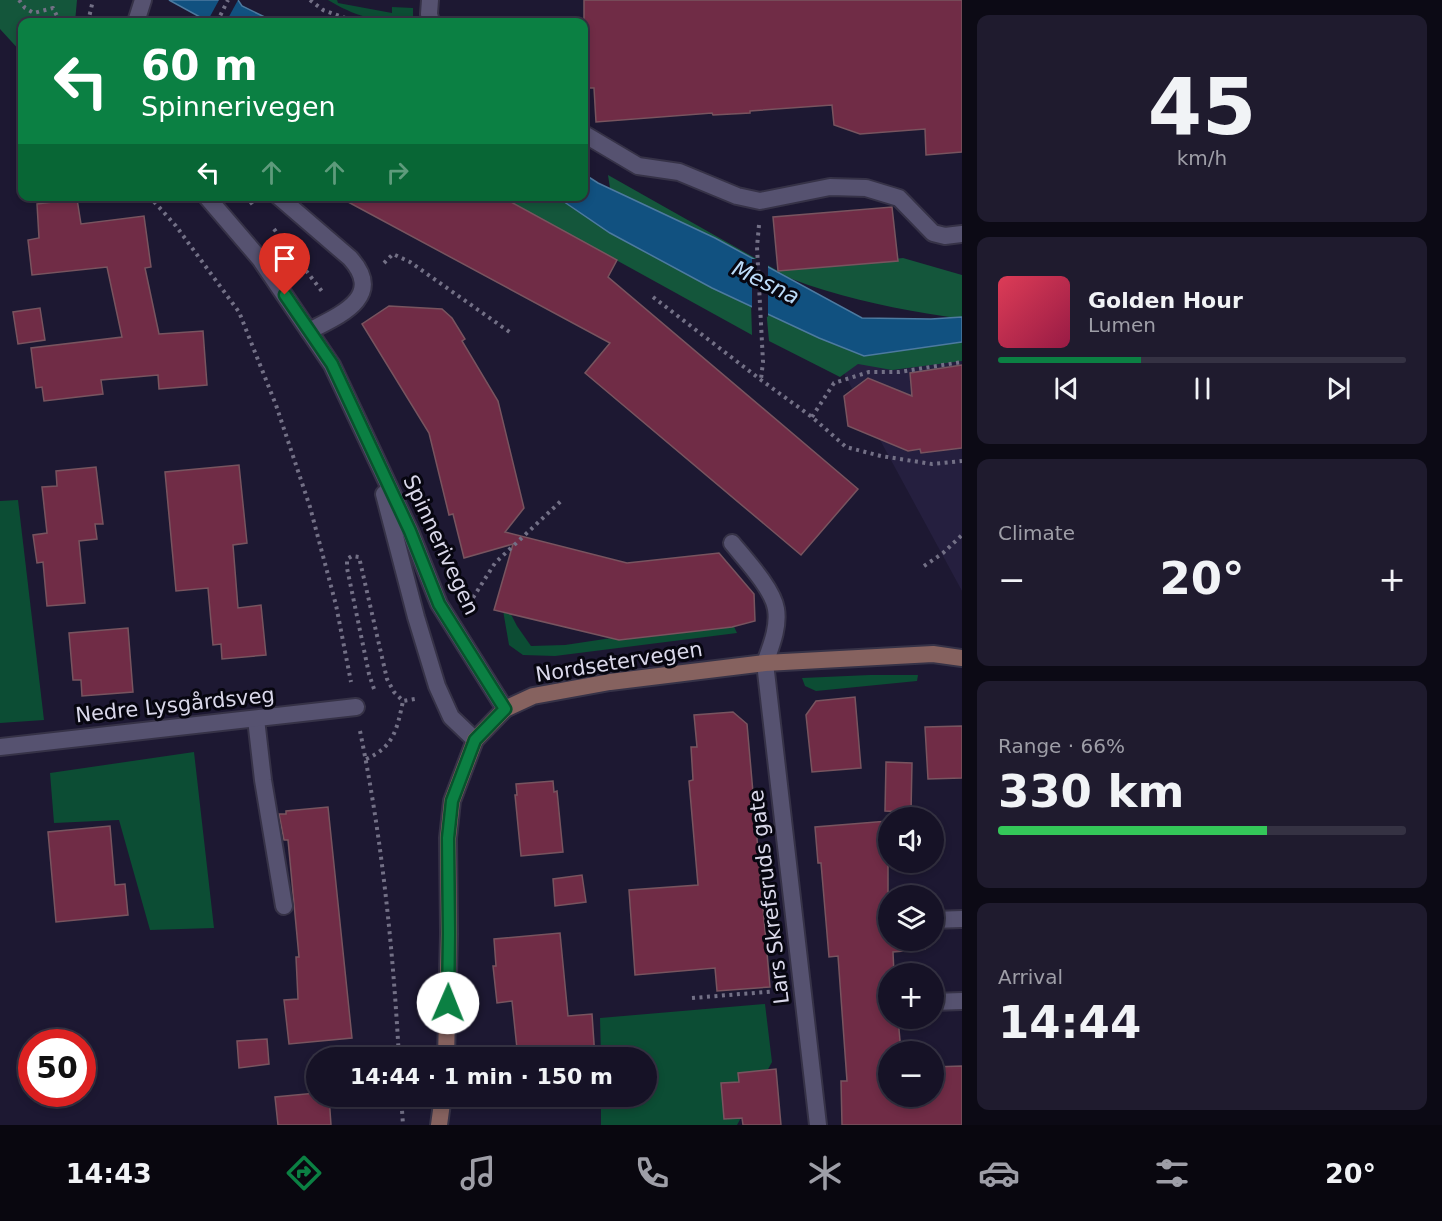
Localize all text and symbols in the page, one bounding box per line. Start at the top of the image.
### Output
text: 60 m [141,41,258,90]
icon: left [42,42,120,120]
text: 45 [1148,62,1256,152]
text: Spinnerivegen [141,91,336,122]
text: km/h [1177,146,1227,170]
icon: left [192,156,225,189]
icon: ahead [255,156,288,189]
icon: ahead [318,156,351,189]
icon: right [381,156,414,189]
pin [259,233,310,295]
icon: arrive [268,242,301,275]
water label: Mesna [728,256,803,309]
text: Golden Hour [1088,288,1243,313]
text: Lumen [1088,313,1156,337]
icon: previous [1050,372,1083,405]
icon: pause [1186,372,1219,405]
icon: next [1322,372,1355,405]
street label: Spinnerivegen [398,471,484,619]
text: Climate [998,521,1075,545]
text: 20° [1159,552,1245,605]
text: − [998,560,1026,599]
text: + [1378,560,1406,599]
street label: Nordsetervegen [534,637,704,687]
street label: Nedre Lysgårdsveg [74,682,276,727]
text: Range · 66% [998,734,1125,758]
text: 330 km [998,765,1184,818]
street label: Lars Skrefsruds gate [744,788,794,1006]
map controls [878,807,944,1107]
button: sound [878,807,944,873]
button: layers [878,885,944,951]
button: + [878,963,944,1029]
text: Arrival [998,965,1063,989]
position arrow [416,971,480,1035]
text: 14:44 [998,996,1141,1049]
speed limit sign: 50 [18,1029,96,1107]
button: − [878,1041,944,1107]
text: 14:44 · 1 min · 150 m [350,1064,613,1089]
icon: directions [283,1152,325,1194]
icon: music [457,1152,499,1194]
icon: phone [631,1152,673,1194]
icon: climate [804,1152,846,1194]
icon: car [978,1152,1020,1194]
icon: filters [1151,1152,1193,1194]
text: 14:43 [66,1158,152,1189]
text: 20° [1325,1158,1376,1189]

